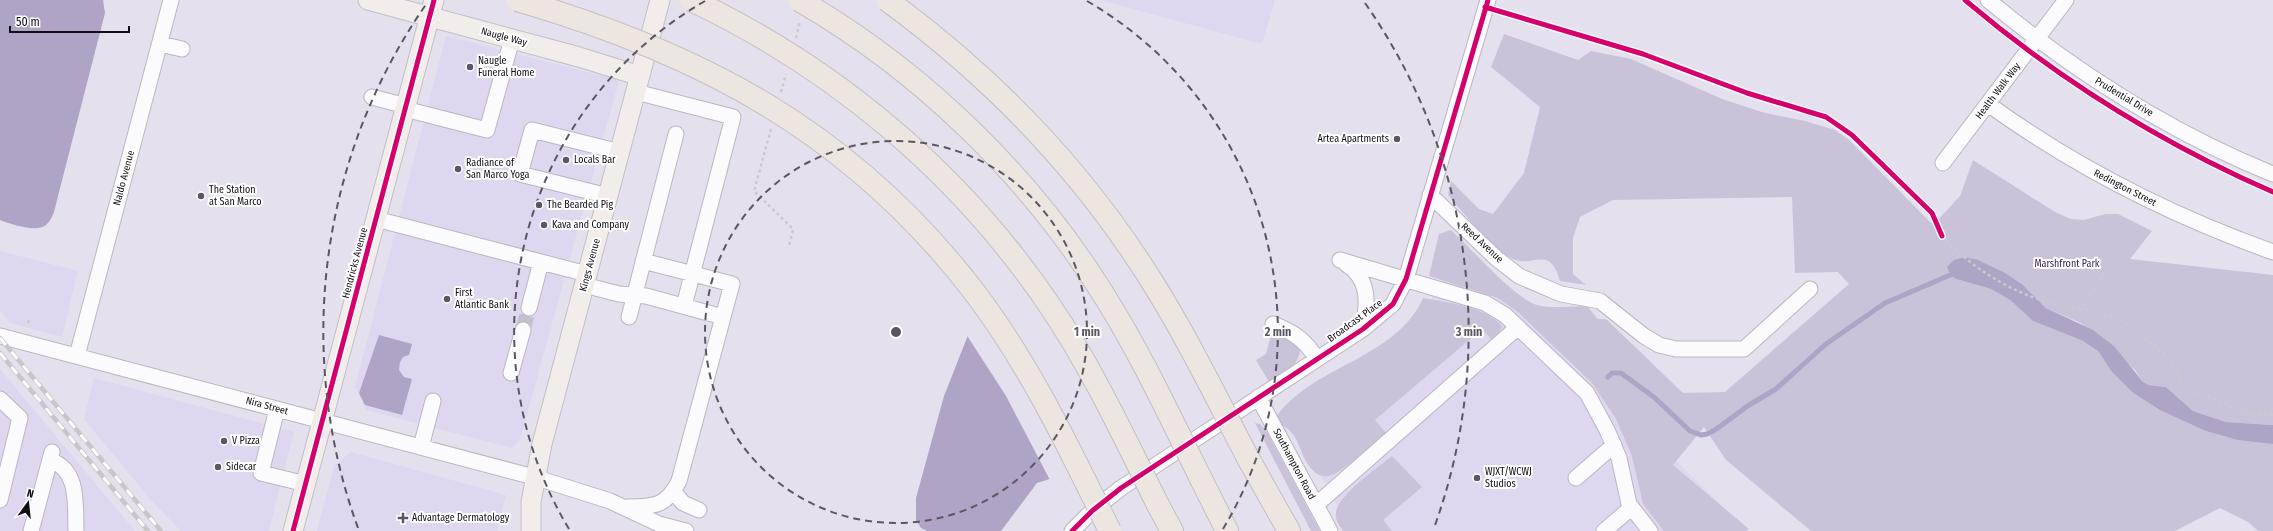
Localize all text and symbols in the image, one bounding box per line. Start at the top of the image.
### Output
scale bar [10,8,129,34]
text: 50 m [16,15,40,29]
street label: Naugle Way [480,25,529,49]
place label: Naugle Funeral Home [478,55,534,79]
street label: Health Walk Way [1973,60,2023,121]
marker: Naugle Funeral Home [465,62,475,72]
street label: Prudential Drive [2093,75,2155,119]
place label: Artea Apartments [1317,133,1389,145]
marker: Artea Apartments [1392,134,1402,144]
street label: Naldo Avenue [111,149,137,207]
place label: Locals Bar [574,154,616,166]
marker: Locals Bar [561,155,571,165]
place label: Radiance of San Marco Yoga [466,157,530,181]
marker: Radiance of San Marco Yoga [453,164,463,174]
street label: Redington Street [2092,167,2159,209]
place label: The Station at San Marco [209,184,262,208]
marker: The Station at San Marco [196,191,206,201]
place label: The Bearded Pig [547,199,613,211]
marker: The Bearded Pig [534,200,544,210]
place label: Kava and Company [552,219,630,231]
marker: Kava and Company [539,220,549,230]
street label: Reed Avenue [1459,221,1505,265]
street label: Hendricks Avenue [340,226,370,300]
street label: Kings Avenue [577,237,603,293]
park label: Marshfront Park [2034,258,2100,270]
place label: First Atlantic Bank [455,287,509,311]
marker: First Atlantic Bank [442,294,452,304]
street label: Broadcast Place [1325,297,1385,345]
centre of rings [889,325,903,339]
text: 1 min [1074,325,1100,339]
text: 2 min [1264,325,1291,339]
text: 3 min [1455,325,1482,339]
street label: Nira Street [244,395,290,418]
street label: Southampton Road [1270,426,1318,502]
place label: V Pizza [232,435,260,447]
marker: V Pizza [219,436,229,446]
place label: Sidecar [226,461,257,473]
marker: Sidecar [213,462,223,472]
place label: WJXT/WCWJ Studios [1485,466,1532,490]
marker: WJXT/WCWJ Studios [1472,473,1482,483]
north arrow [8,483,48,523]
text: N [26,487,35,501]
marker: Advantage Dermatology [397,512,409,524]
place label: Advantage Dermatology [412,512,510,524]

